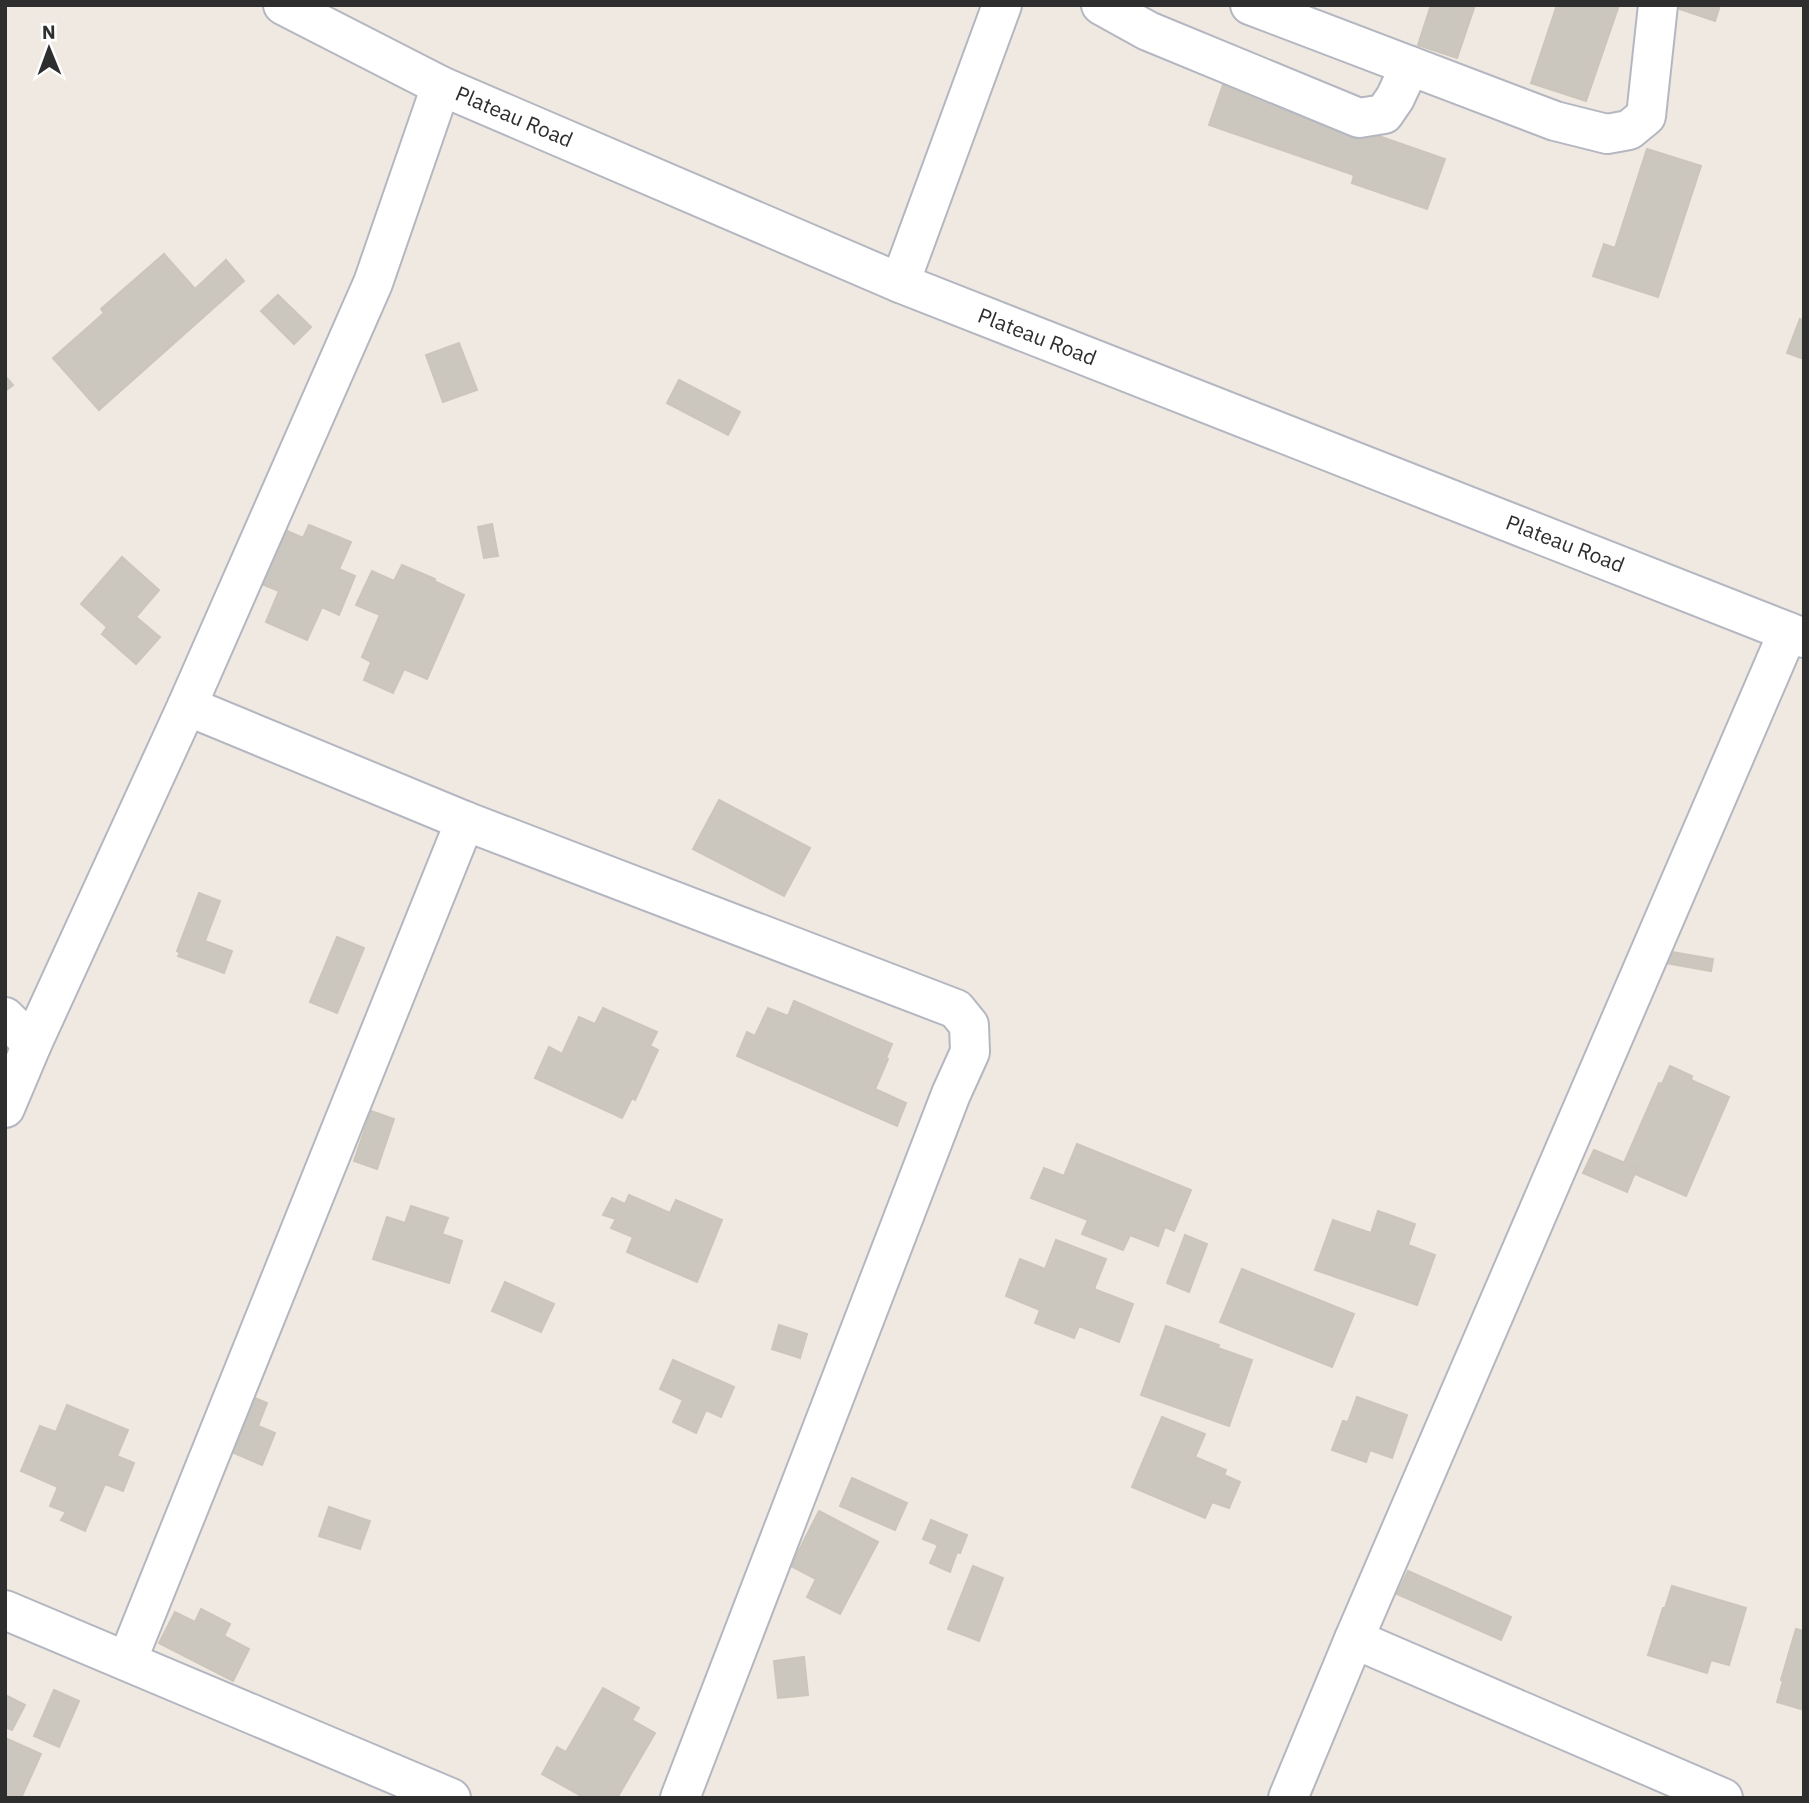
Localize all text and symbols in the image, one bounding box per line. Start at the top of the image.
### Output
north arrow [14,14,84,84]
text: N [42,20,56,44]
street label: Plateau Road [451,79,577,153]
street label: Plateau Road [974,301,1101,372]
street label: Plateau Road [1502,508,1629,579]

